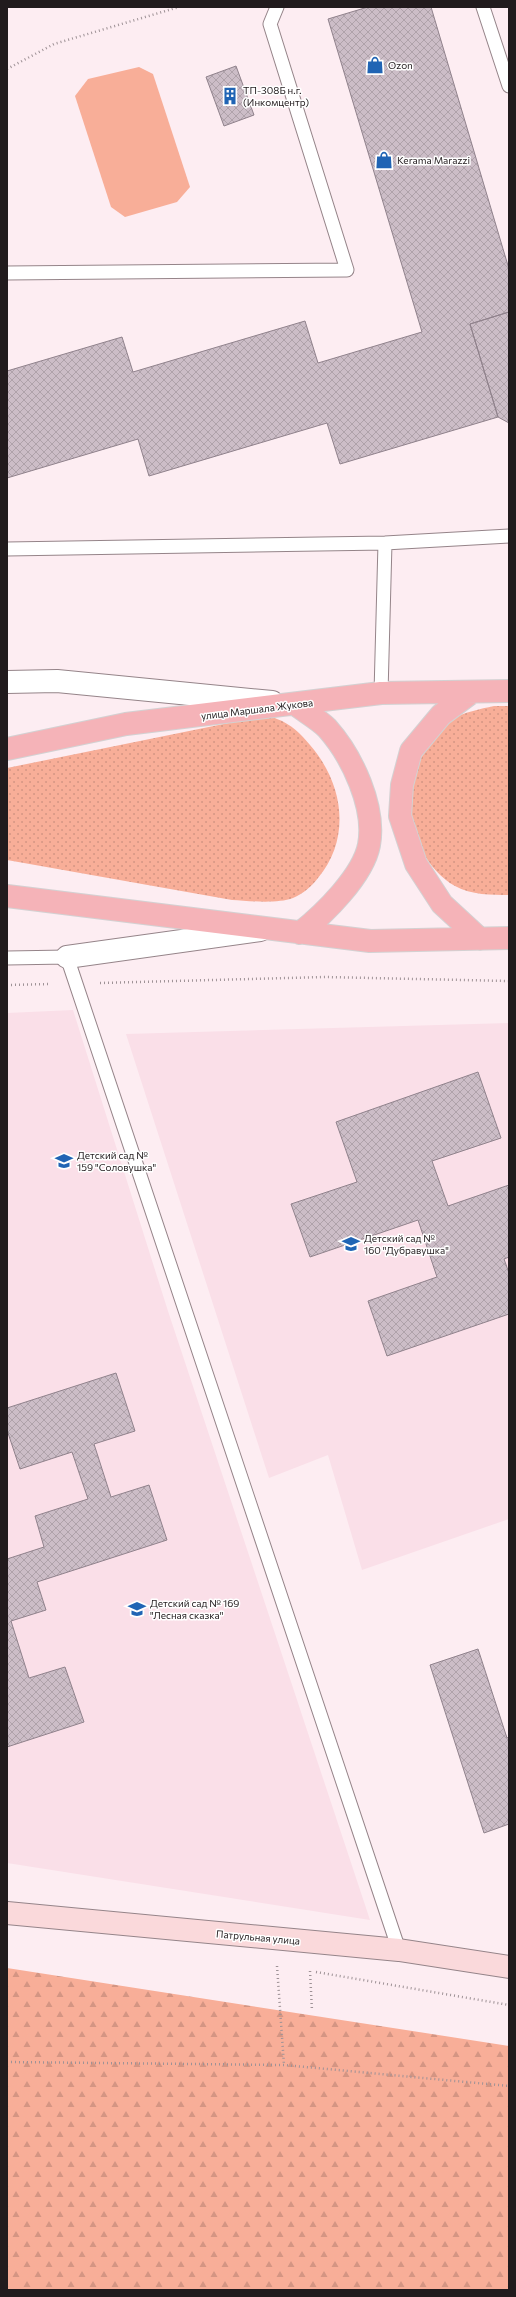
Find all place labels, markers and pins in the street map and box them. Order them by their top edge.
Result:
shop icon: Ozon [365,55,385,75]
place label: Ozon [388,59,413,71]
place label: ТП-308Б н.г. (Инкомцентр) [243,84,309,108]
building icon: ТП-308Б н.г. (Инкомцентр) [220,86,240,106]
shop icon: Kerama Marazzi [374,150,394,170]
place label: Kerama Marazzi [397,154,470,166]
place label: Детский сад № 159 "Соловушка" [77,1149,157,1173]
school or university icon: Детский сад № 159 "Соловушка" [54,1151,74,1171]
place label: Детский сад № 160 "Дубравушка" [364,1232,449,1256]
school or university icon: Детский сад № 160 "Дубравушка" [341,1234,361,1254]
place label: Детский сад № 169 "Лесная сказка" [150,1597,239,1621]
school or university icon: Детский сад № 169 "Лесная сказка" [127,1599,147,1619]

